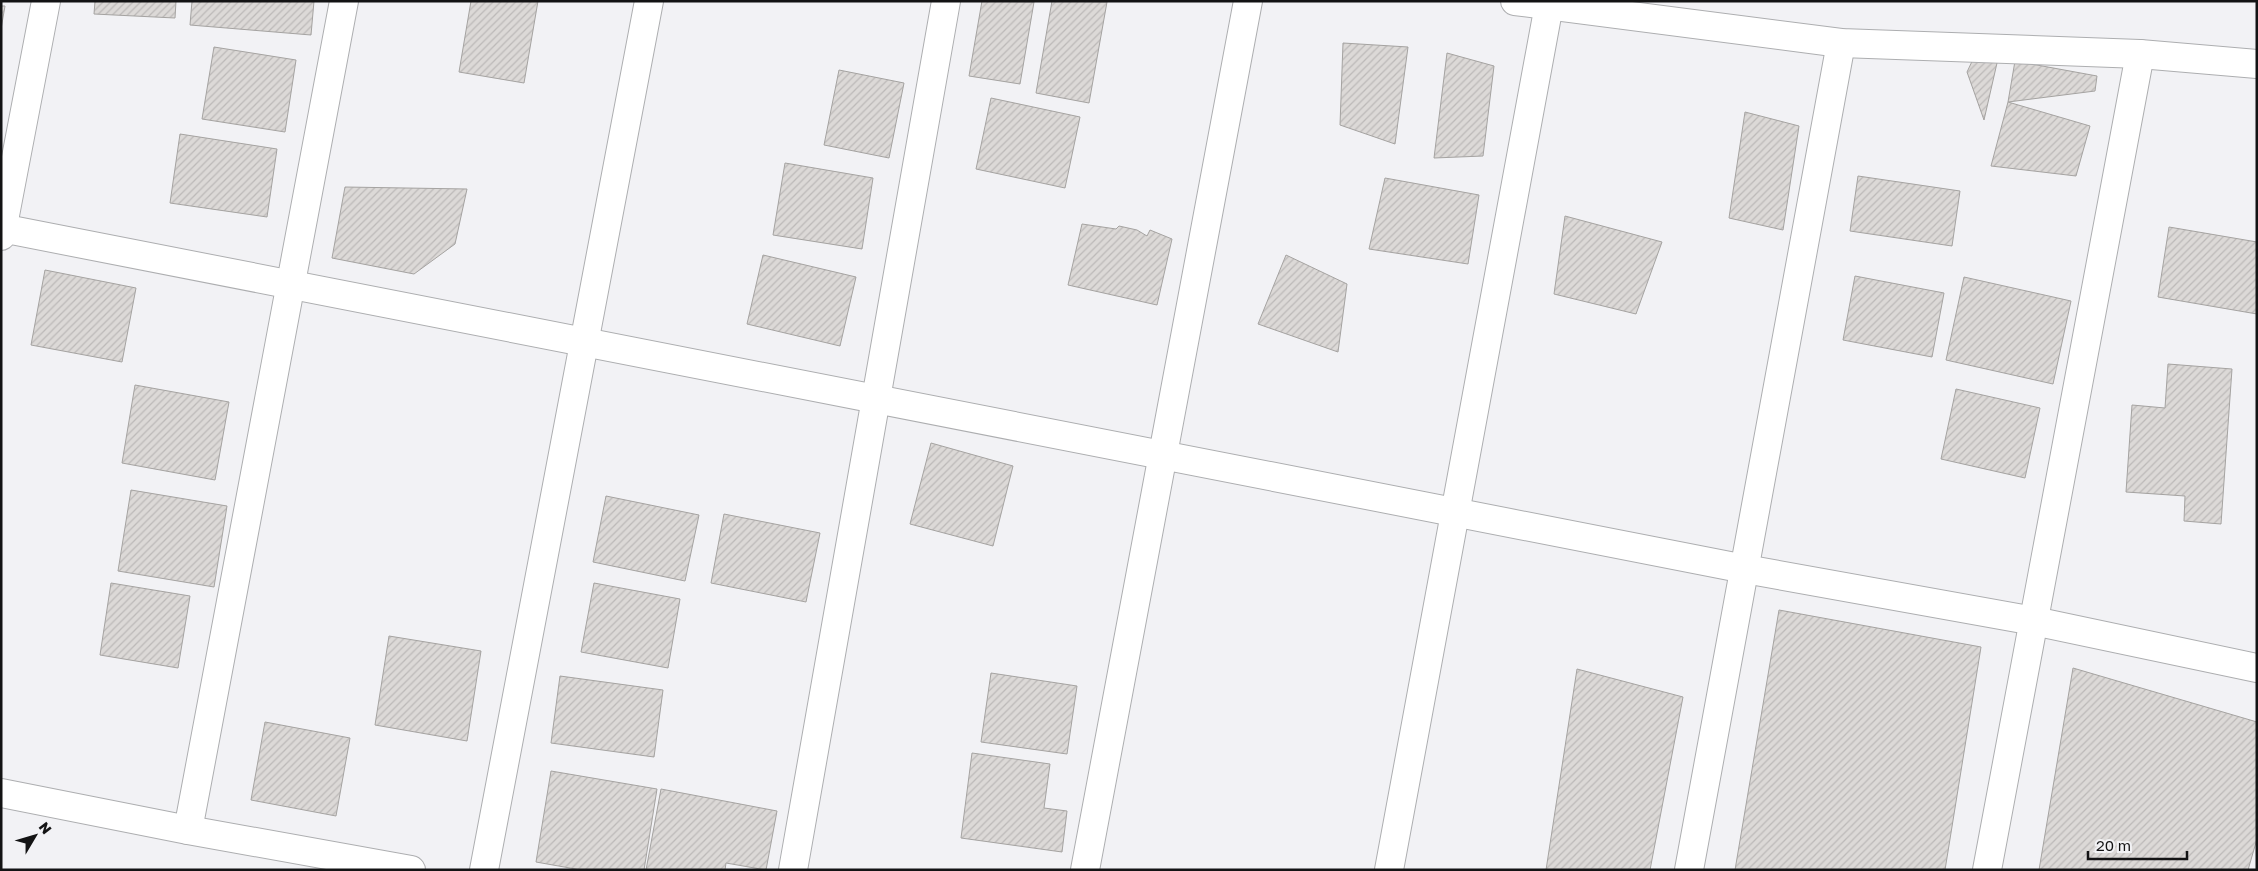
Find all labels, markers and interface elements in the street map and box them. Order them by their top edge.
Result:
north arrow [10,811,60,861]
text: N [36,818,56,837]
scale bar [2088,828,2187,860]
text: 20 m [2096,836,2131,854]

